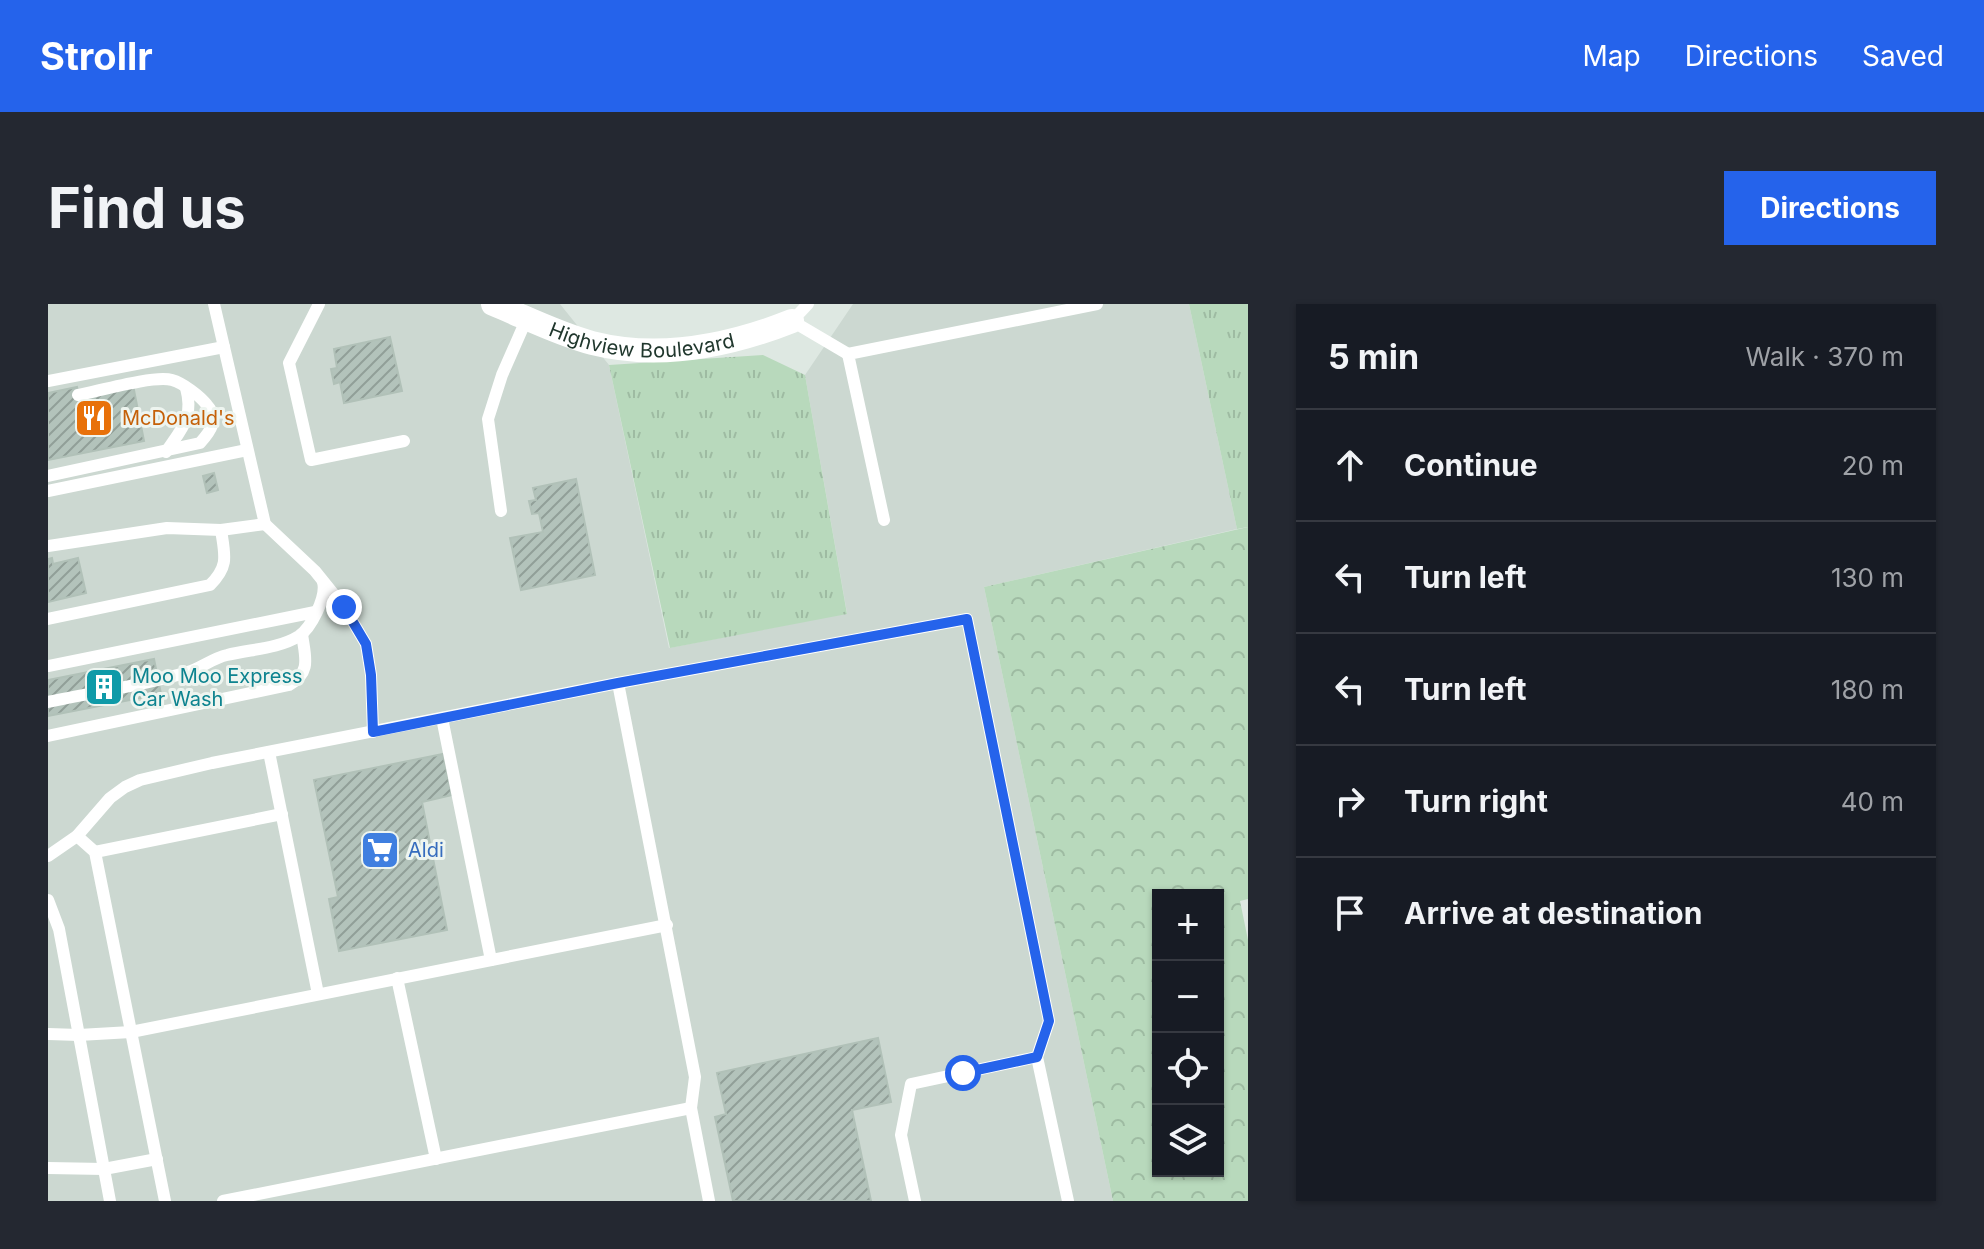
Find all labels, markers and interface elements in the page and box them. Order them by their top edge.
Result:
text: Strollr [40,33,153,79]
text: Map [1582,39,1641,73]
text: Directions [1685,39,1818,73]
text: Saved [1862,39,1944,73]
button: Directions [1724,171,1936,245]
text: Find us [48,174,246,242]
street label: Highview Boulevard [546,317,737,363]
text: 5 min [1328,336,1419,377]
text: Walk · 370 m [1746,341,1904,372]
restaurant icon: McDonald's [73,397,115,439]
place label: McDonald's [122,406,235,430]
icon: ahead [1328,443,1372,487]
text: Continue [1404,447,1538,483]
text: 20 m [1842,450,1904,481]
icon: left [1328,555,1372,599]
text: Turn left [1404,559,1526,595]
text: 130 m [1831,562,1904,593]
route end [326,589,362,625]
place label: Moo Moo Express Car Wash [132,664,303,711]
building icon: Moo Moo Express Car Wash [83,666,125,708]
icon: left [1328,667,1372,711]
text: Turn left [1404,671,1526,707]
text: 180 m [1831,674,1904,705]
icon: right [1328,779,1372,823]
text: Turn right [1404,783,1548,819]
text: 40 m [1841,786,1904,817]
supermarket icon: Aldi [359,829,401,871]
place label: Aldi [408,838,444,862]
map controls [1152,889,1224,1177]
button: + [1152,889,1224,961]
icon: arrive [1328,891,1372,935]
text: Arrive at destination [1404,895,1702,931]
button: − [1152,961,1224,1033]
button: locate [1152,1033,1224,1105]
route start [945,1055,981,1091]
button: layers [1152,1105,1224,1177]

